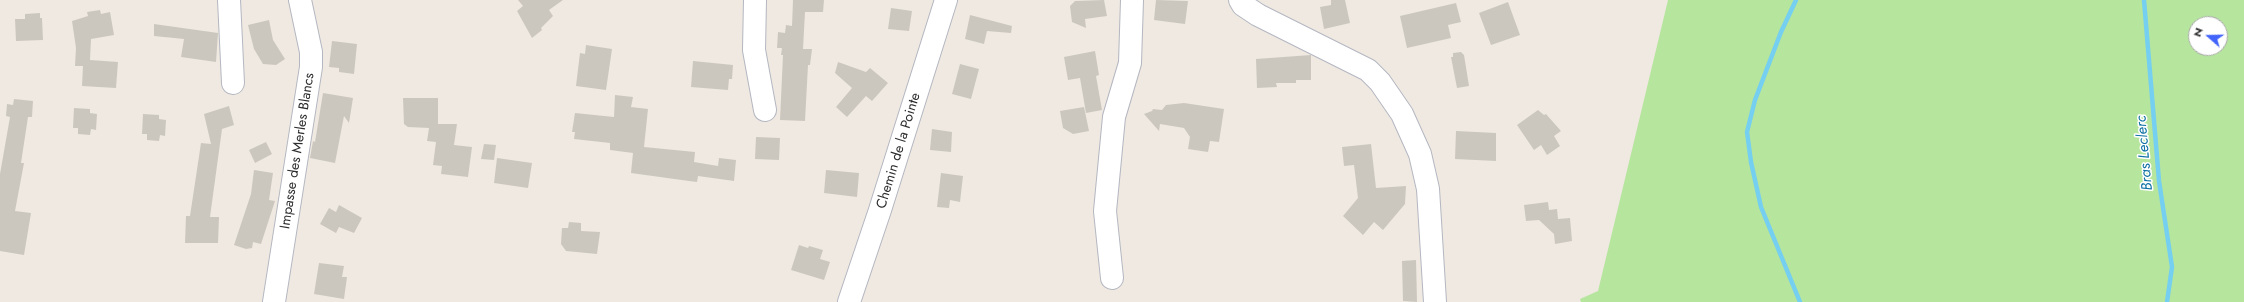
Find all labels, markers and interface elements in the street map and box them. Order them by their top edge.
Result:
north arrow [2188,16,2228,56]
text: N [2189,25,2207,39]
street label: Impasse des Merles Blancs [277,72,319,230]
street label: Chemin de la Pointe [873,91,925,211]
water label: Bras Leclerc [2133,115,2157,191]

